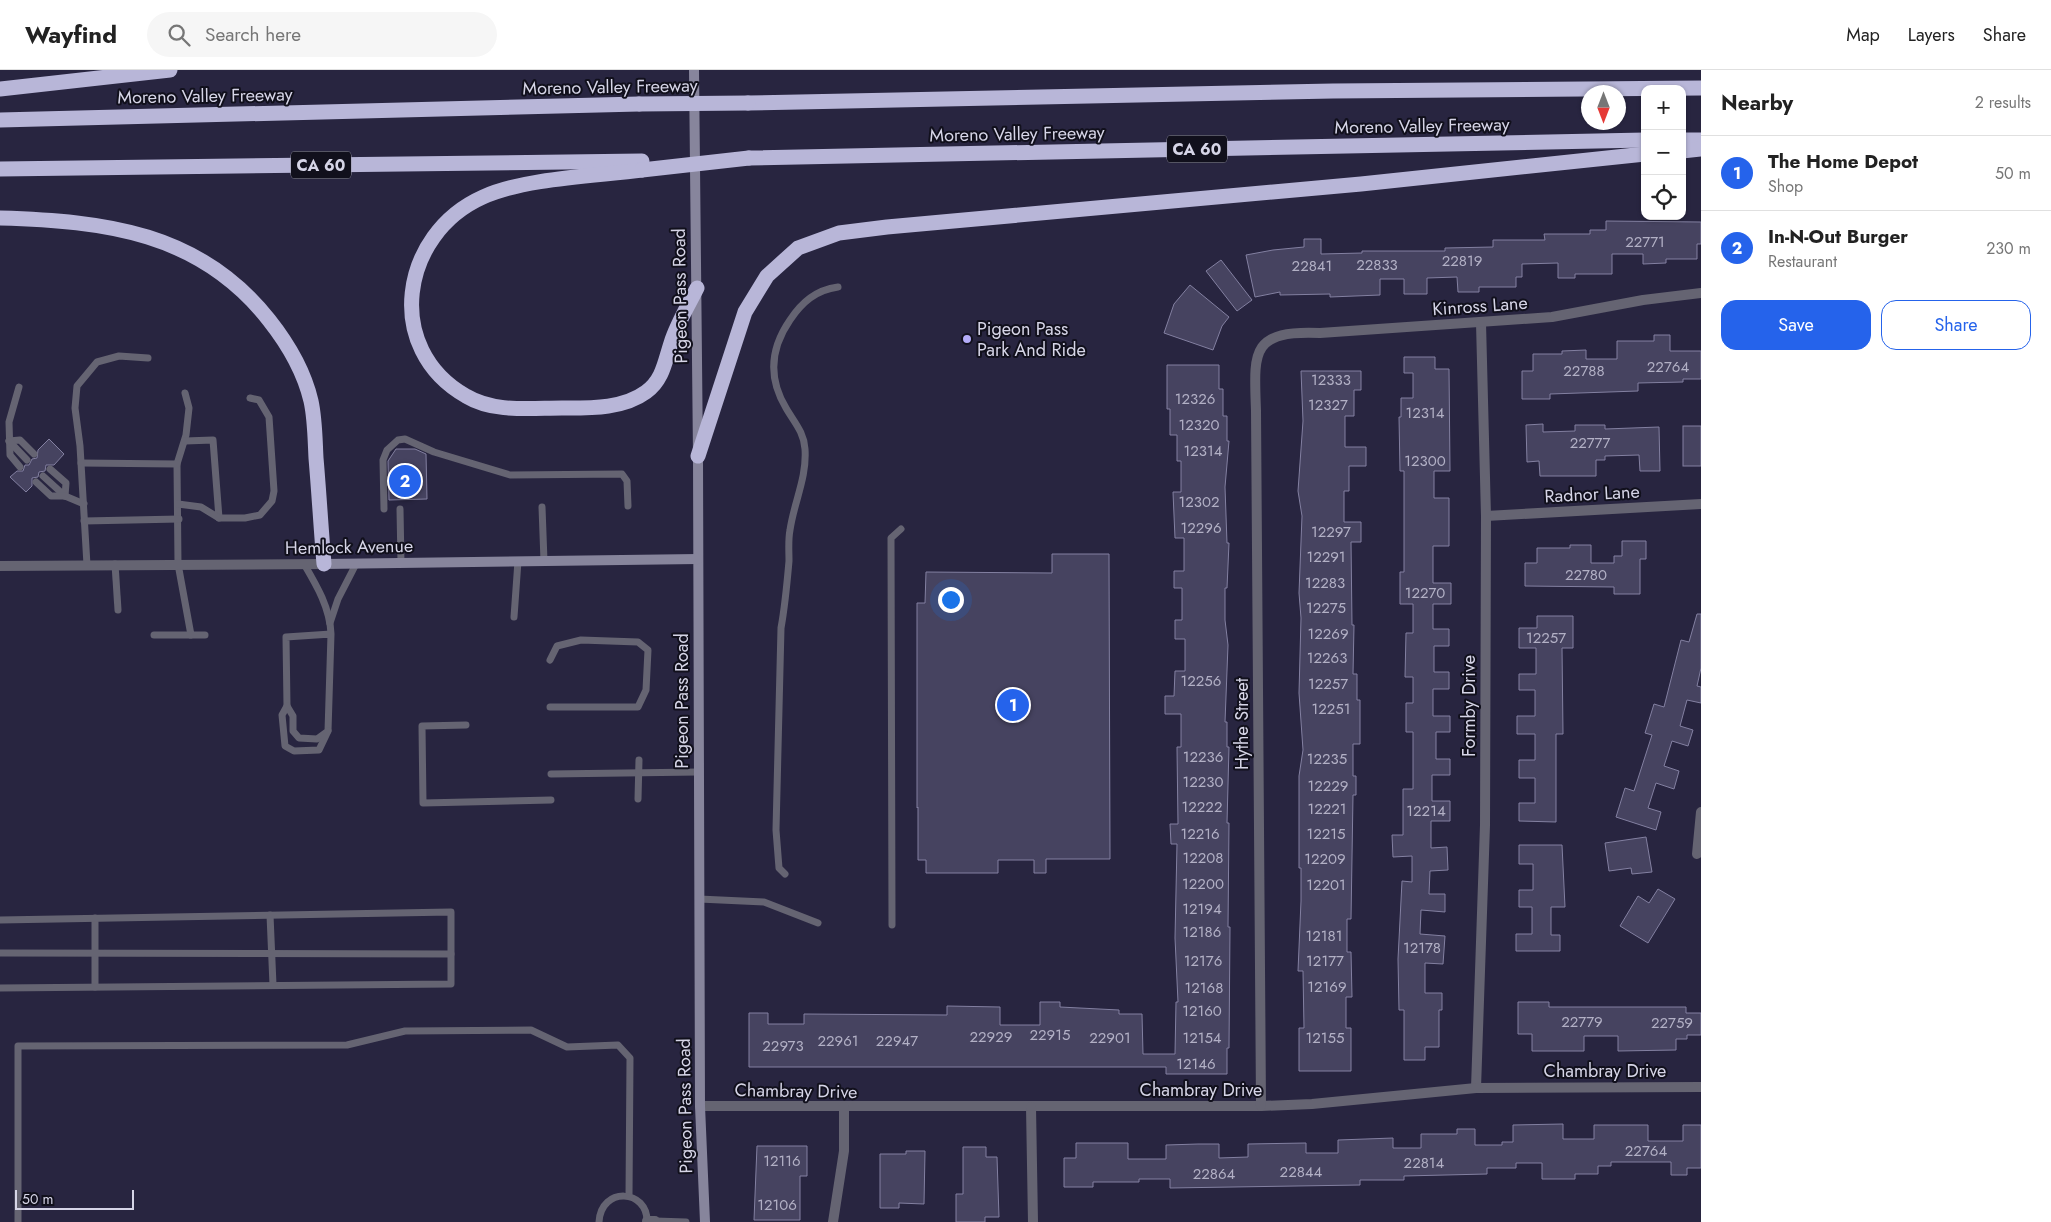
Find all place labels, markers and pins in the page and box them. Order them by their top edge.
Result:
place label: Pigeon Pass Park And Ride [977,316,1086,363]
marker: Pigeon Pass Park And Ride [961,333,973,345]
pin: 2 [389,462,421,500]
pin: 1 [997,686,1029,724]

